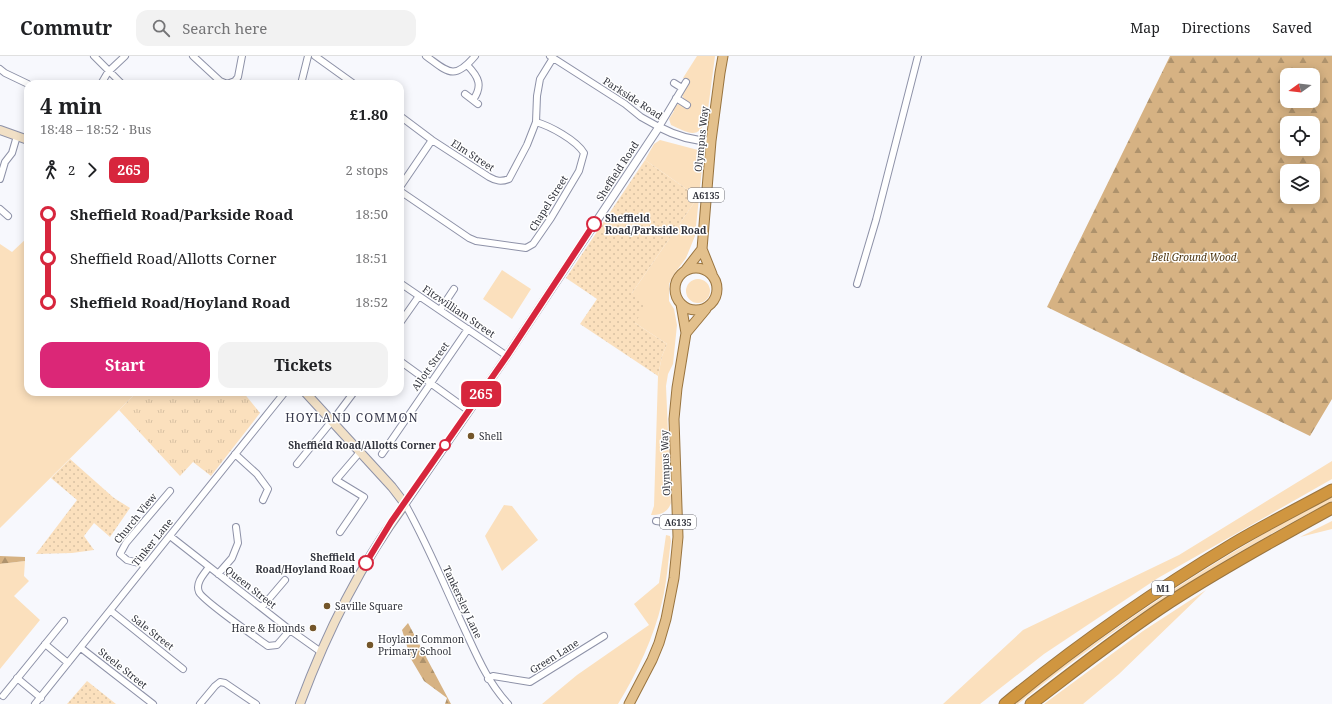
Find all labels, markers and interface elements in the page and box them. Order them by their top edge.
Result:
search box [136,10,416,46]
text: Commutr [20,15,112,41]
icon: search [150,17,172,39]
text: Search here [182,18,267,38]
text: Map [1130,18,1160,37]
text: Directions [1182,18,1250,37]
text: Saved [1272,18,1312,37]
north arrow [1280,68,1320,108]
map controls [1280,68,1320,204]
street label: Parkside Road [601,74,665,122]
text: 4 min [40,90,102,120]
text: £1.80 [350,104,388,124]
street label: Olympus Way [691,105,711,173]
button: locate [1280,116,1320,156]
text: 18:48 – 18:52 · Bus [40,120,151,138]
street label: Elm Street [449,136,498,175]
street label: Sheffield Road [592,138,642,204]
icon: walk [40,159,62,181]
icon: forward [81,159,103,181]
text: 265 [117,160,141,179]
text: 2 [68,161,75,179]
text: 2 stops [346,161,388,179]
button: layers [1280,164,1320,204]
street label: Chapel Street [525,172,571,234]
road number: A6135 [688,188,724,202]
text: Sheffield Road/Parkside Road [70,204,293,224]
text: 18:50 [355,205,388,223]
place label: Sheffield Road/Parkside Road [605,211,707,237]
marker: Sheffield Road/Parkside Road [586,216,602,232]
text: Sheffield Road/Allotts Corner [70,248,276,268]
text: 18:51 [355,249,388,267]
park label: Bell Ground Wood [1151,250,1237,264]
street label: Fitzwilliam Street [420,282,498,341]
text: Sheffield Road/Hoyland Road [70,292,290,312]
text: 18:52 [355,293,388,311]
street label: Allott Street [408,338,452,393]
button: Start [40,342,210,388]
button: Tickets [218,342,388,388]
line badge: 265 [458,381,504,407]
text: 265 [469,384,493,403]
district label: HOYLAND COMMON [285,409,419,426]
place label: Shell [479,429,502,443]
street label: Olympus Way [657,429,673,496]
marker: Shell [466,431,476,441]
place label: Sheffield Road/Allotts Corner [288,438,437,452]
marker: Sheffield Road/Allotts Corner [439,439,451,451]
street label: Church View [110,489,160,546]
street label: Tinker Lane [128,515,176,569]
road number: A6135 [660,515,696,529]
place label: Sheffield Road/Hoyland Road [255,550,356,576]
marker: Sheffield Road/Hoyland Road [358,555,374,571]
street label: Queen Street [222,563,280,612]
street label: Tankersley Lane [440,563,486,641]
road number: M1 [1152,581,1174,595]
place label: Saville Square [335,599,403,613]
marker: Saville Square [322,601,332,611]
street label: Sale Street [129,611,177,653]
place label: Hare & Hounds [232,621,305,635]
marker: Hare & Hounds [308,623,318,633]
place label: Hoyland Common Primary School [378,632,465,658]
street label: Green Lane [527,635,581,677]
marker: Hoyland Common Primary School [365,640,375,650]
street label: Steele Street [96,644,151,692]

